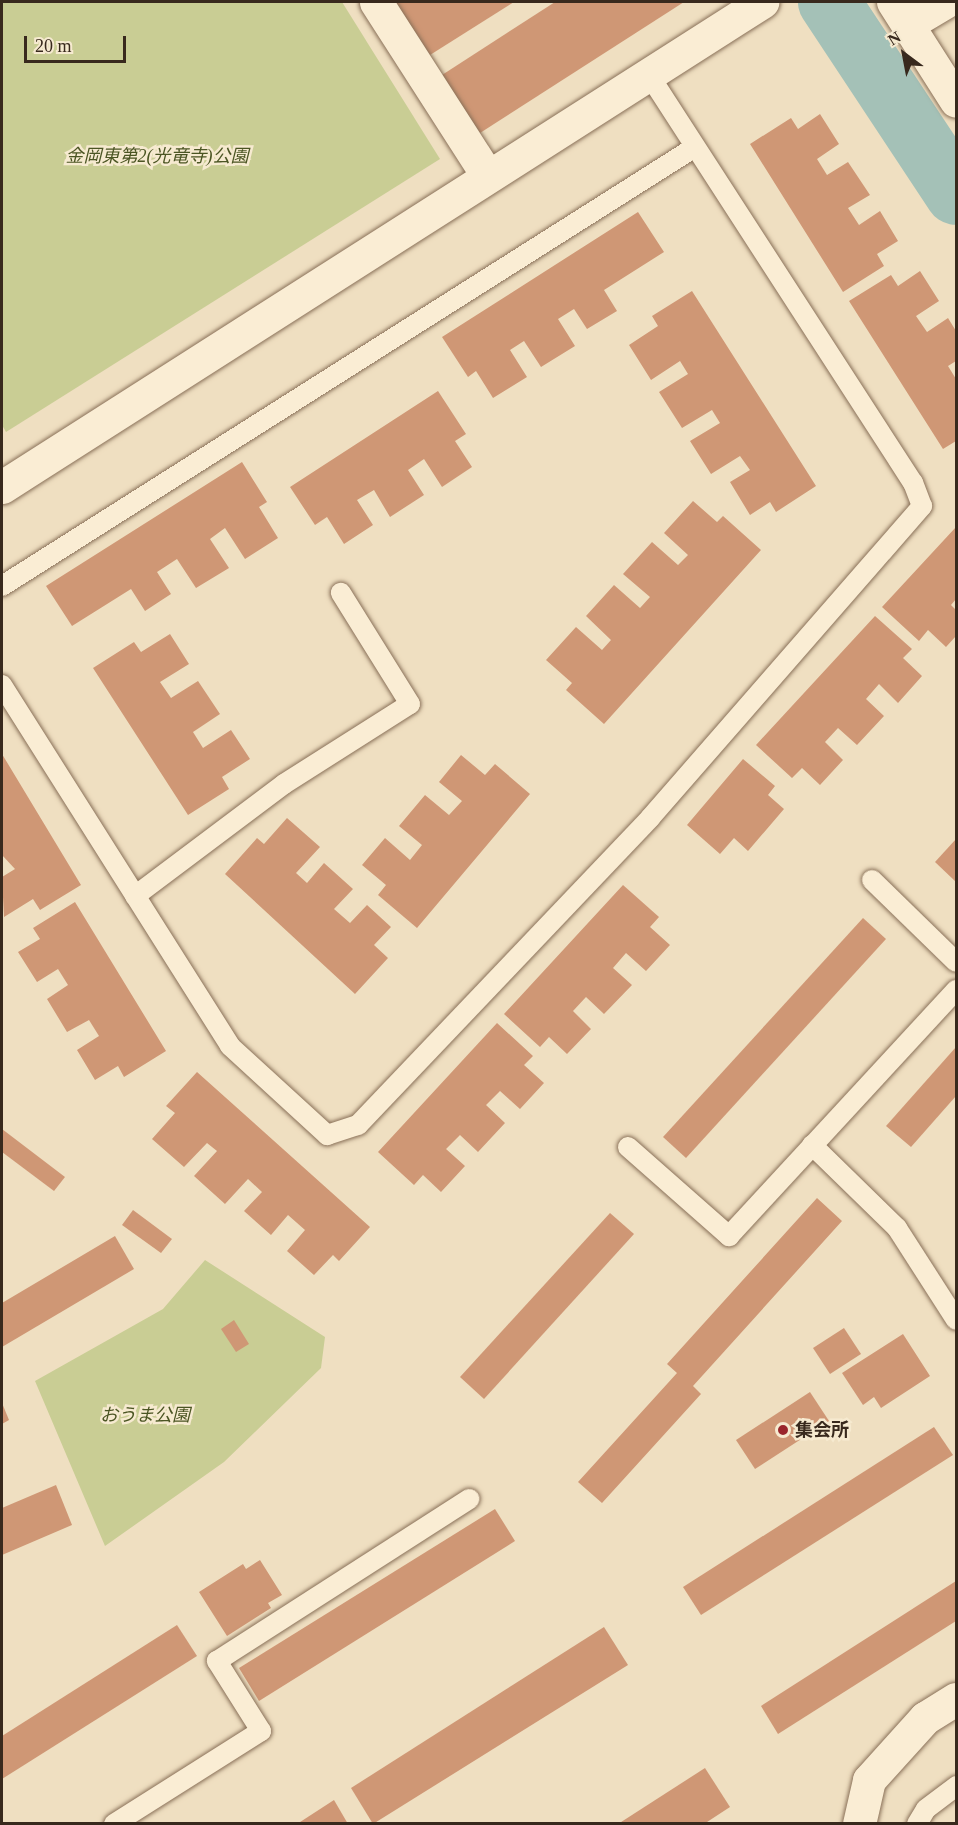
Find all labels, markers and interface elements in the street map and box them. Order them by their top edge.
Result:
scale bar [27,24,129,62]
north arrow [874,24,934,84]
text: N [885,28,904,49]
text: 20 m [35,36,72,56]
park label: 金岡東第2(光竜寺)公園 [66,145,248,167]
park label: おうま公園 [100,1404,190,1426]
place label: 集会所 [795,1419,849,1441]
marker: 集会所 [776,1423,790,1437]

